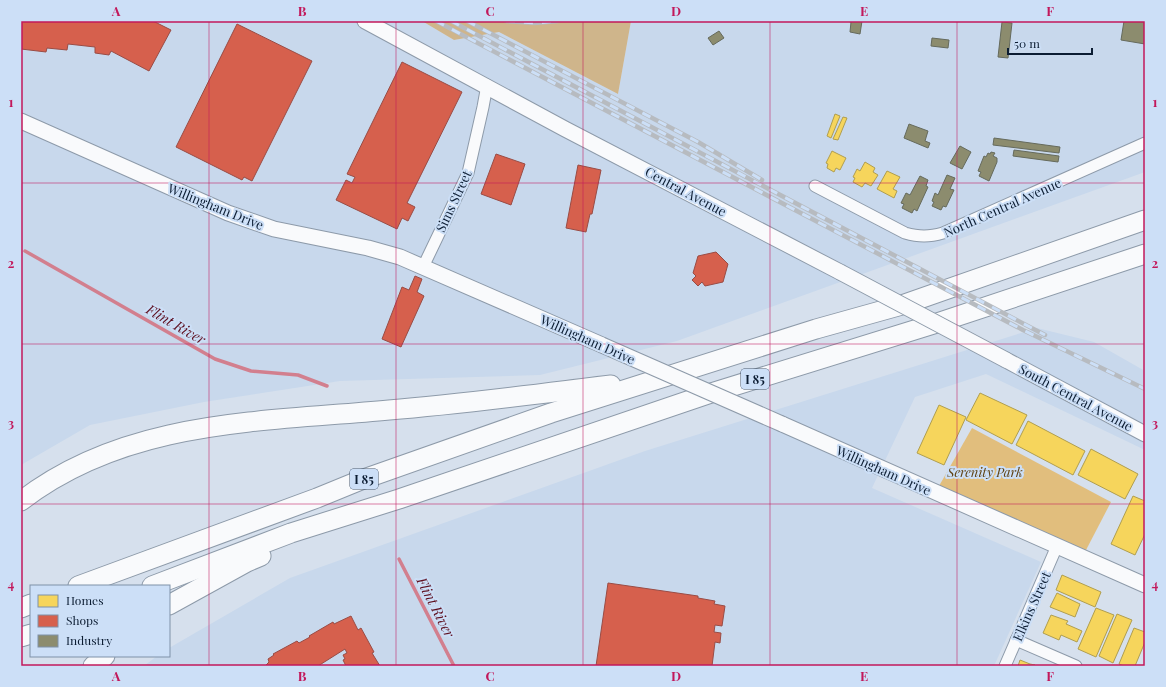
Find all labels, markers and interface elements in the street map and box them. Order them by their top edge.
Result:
text: A [111,2,121,19]
text: B [298,2,307,19]
text: C [485,2,495,19]
text: D [671,2,681,19]
text: E [860,2,868,19]
text: F [1046,2,1054,19]
scale bar [1008,30,1092,56]
text: 50 m [1014,35,1040,51]
text: 1 [9,93,14,110]
text: 1 [1153,93,1158,110]
street label: Central Avenue [642,162,730,220]
street label: Sims Street [431,167,475,235]
street label: North Central Avenue [941,173,1064,241]
street label: Willingham Drive [165,179,267,233]
text: 2 [8,254,15,271]
text: 2 [1152,254,1159,271]
water label: Flint River [142,299,210,349]
street label: Willingham Drive [537,310,638,368]
street label: South Central Avenue [1016,360,1136,434]
road number: I 85 [741,369,769,389]
text: 3 [8,414,14,431]
text: 3 [1152,414,1158,431]
street label: Willingham Drive [833,441,934,499]
park label: Serenity Park [946,463,1023,480]
road number: I 85 [350,469,378,489]
street label: Elkins Street [1008,568,1054,643]
water label: Flint River [412,573,460,641]
text: 4 [8,575,15,592]
text: 4 [1152,575,1159,592]
legend [30,585,170,657]
text: Homes [66,592,104,608]
text: Shops [66,612,98,628]
text: Industry [66,632,112,648]
text: A [111,667,121,684]
text: B [298,667,307,684]
text: C [485,667,495,684]
text: D [671,667,681,684]
text: E [860,667,868,684]
text: F [1046,667,1054,684]

